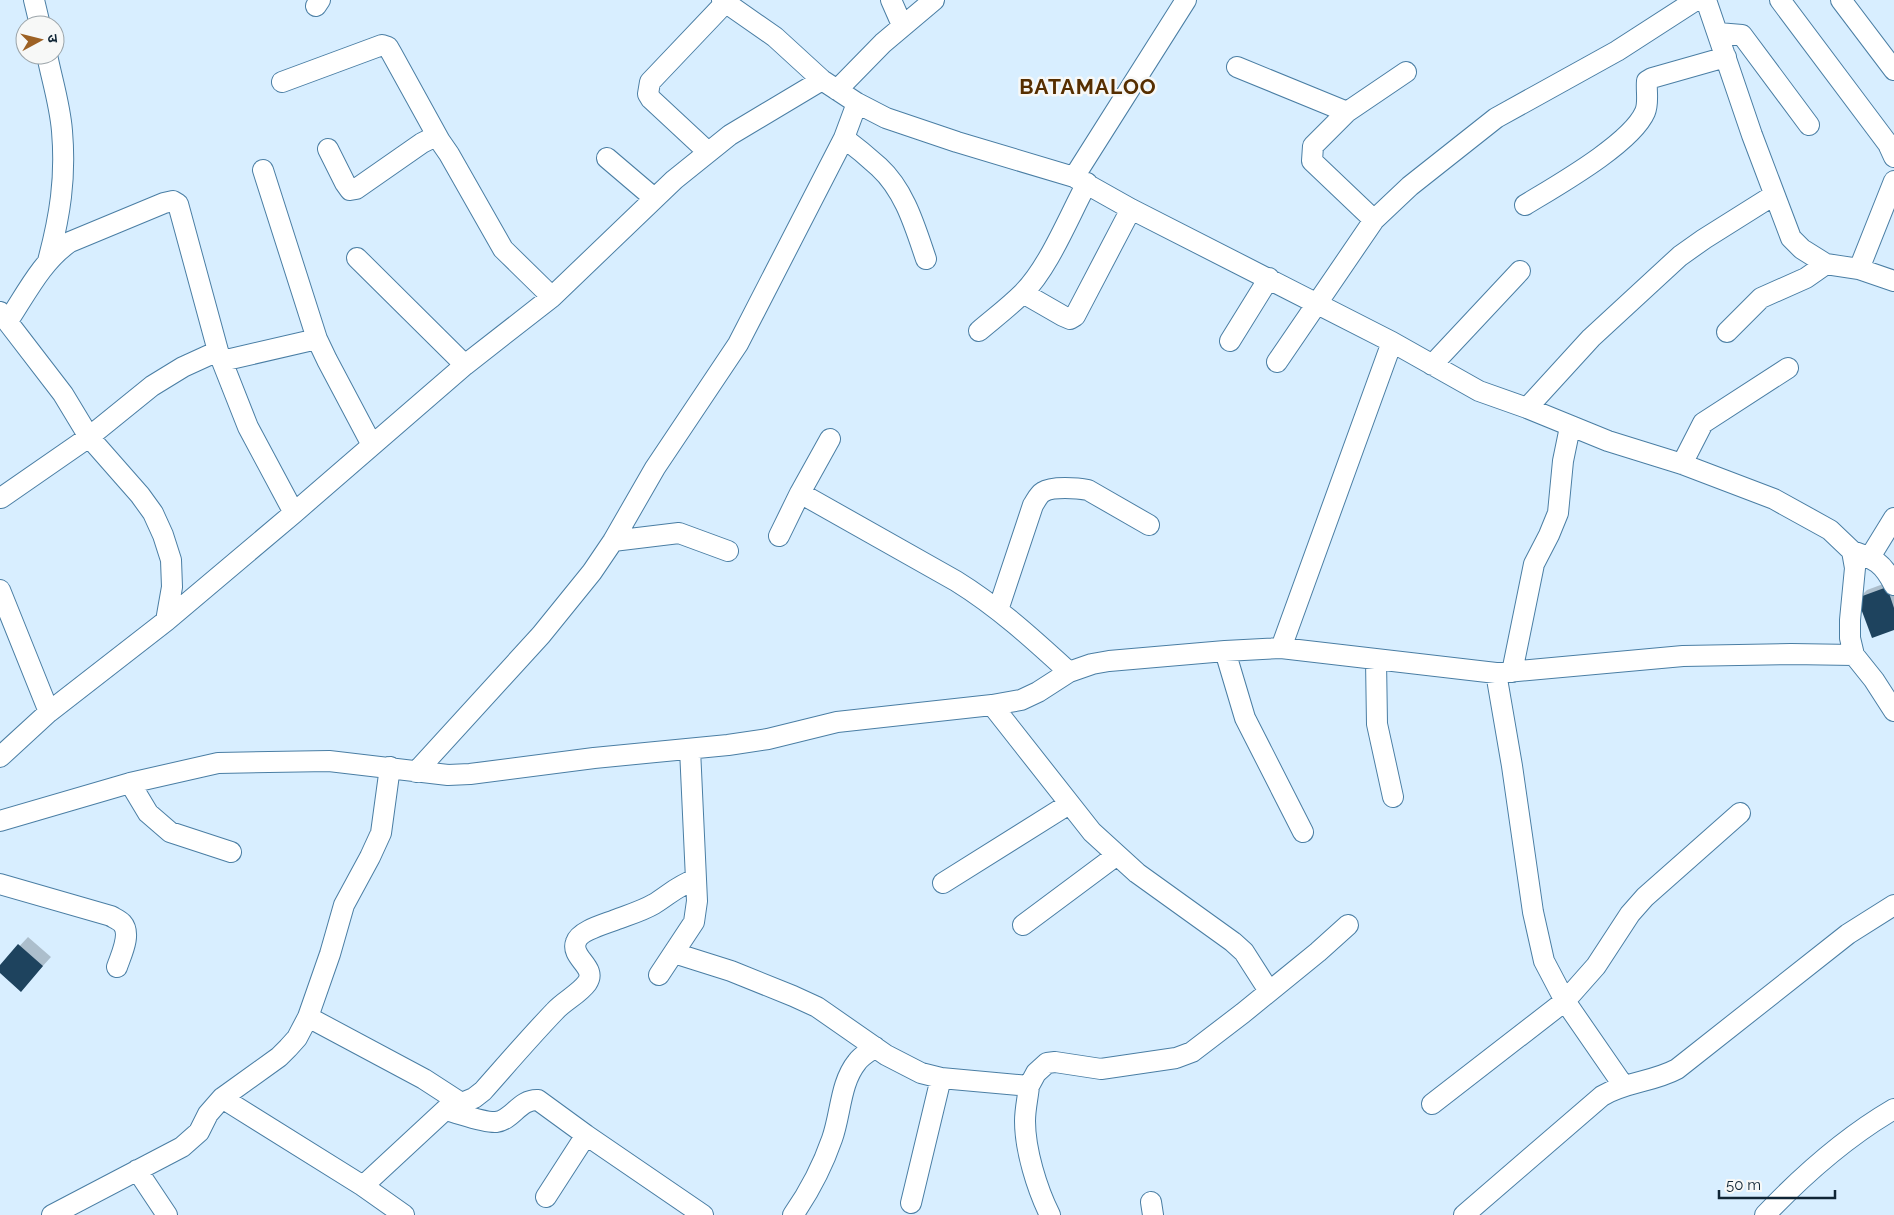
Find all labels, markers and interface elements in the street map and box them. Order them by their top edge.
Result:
north arrow [15,15,65,65]
text: उ [44,33,61,44]
district label: BATAMALOO [1019,74,1157,99]
scale bar [1719,1168,1835,1200]
text: 50 m [1726,1176,1761,1194]

